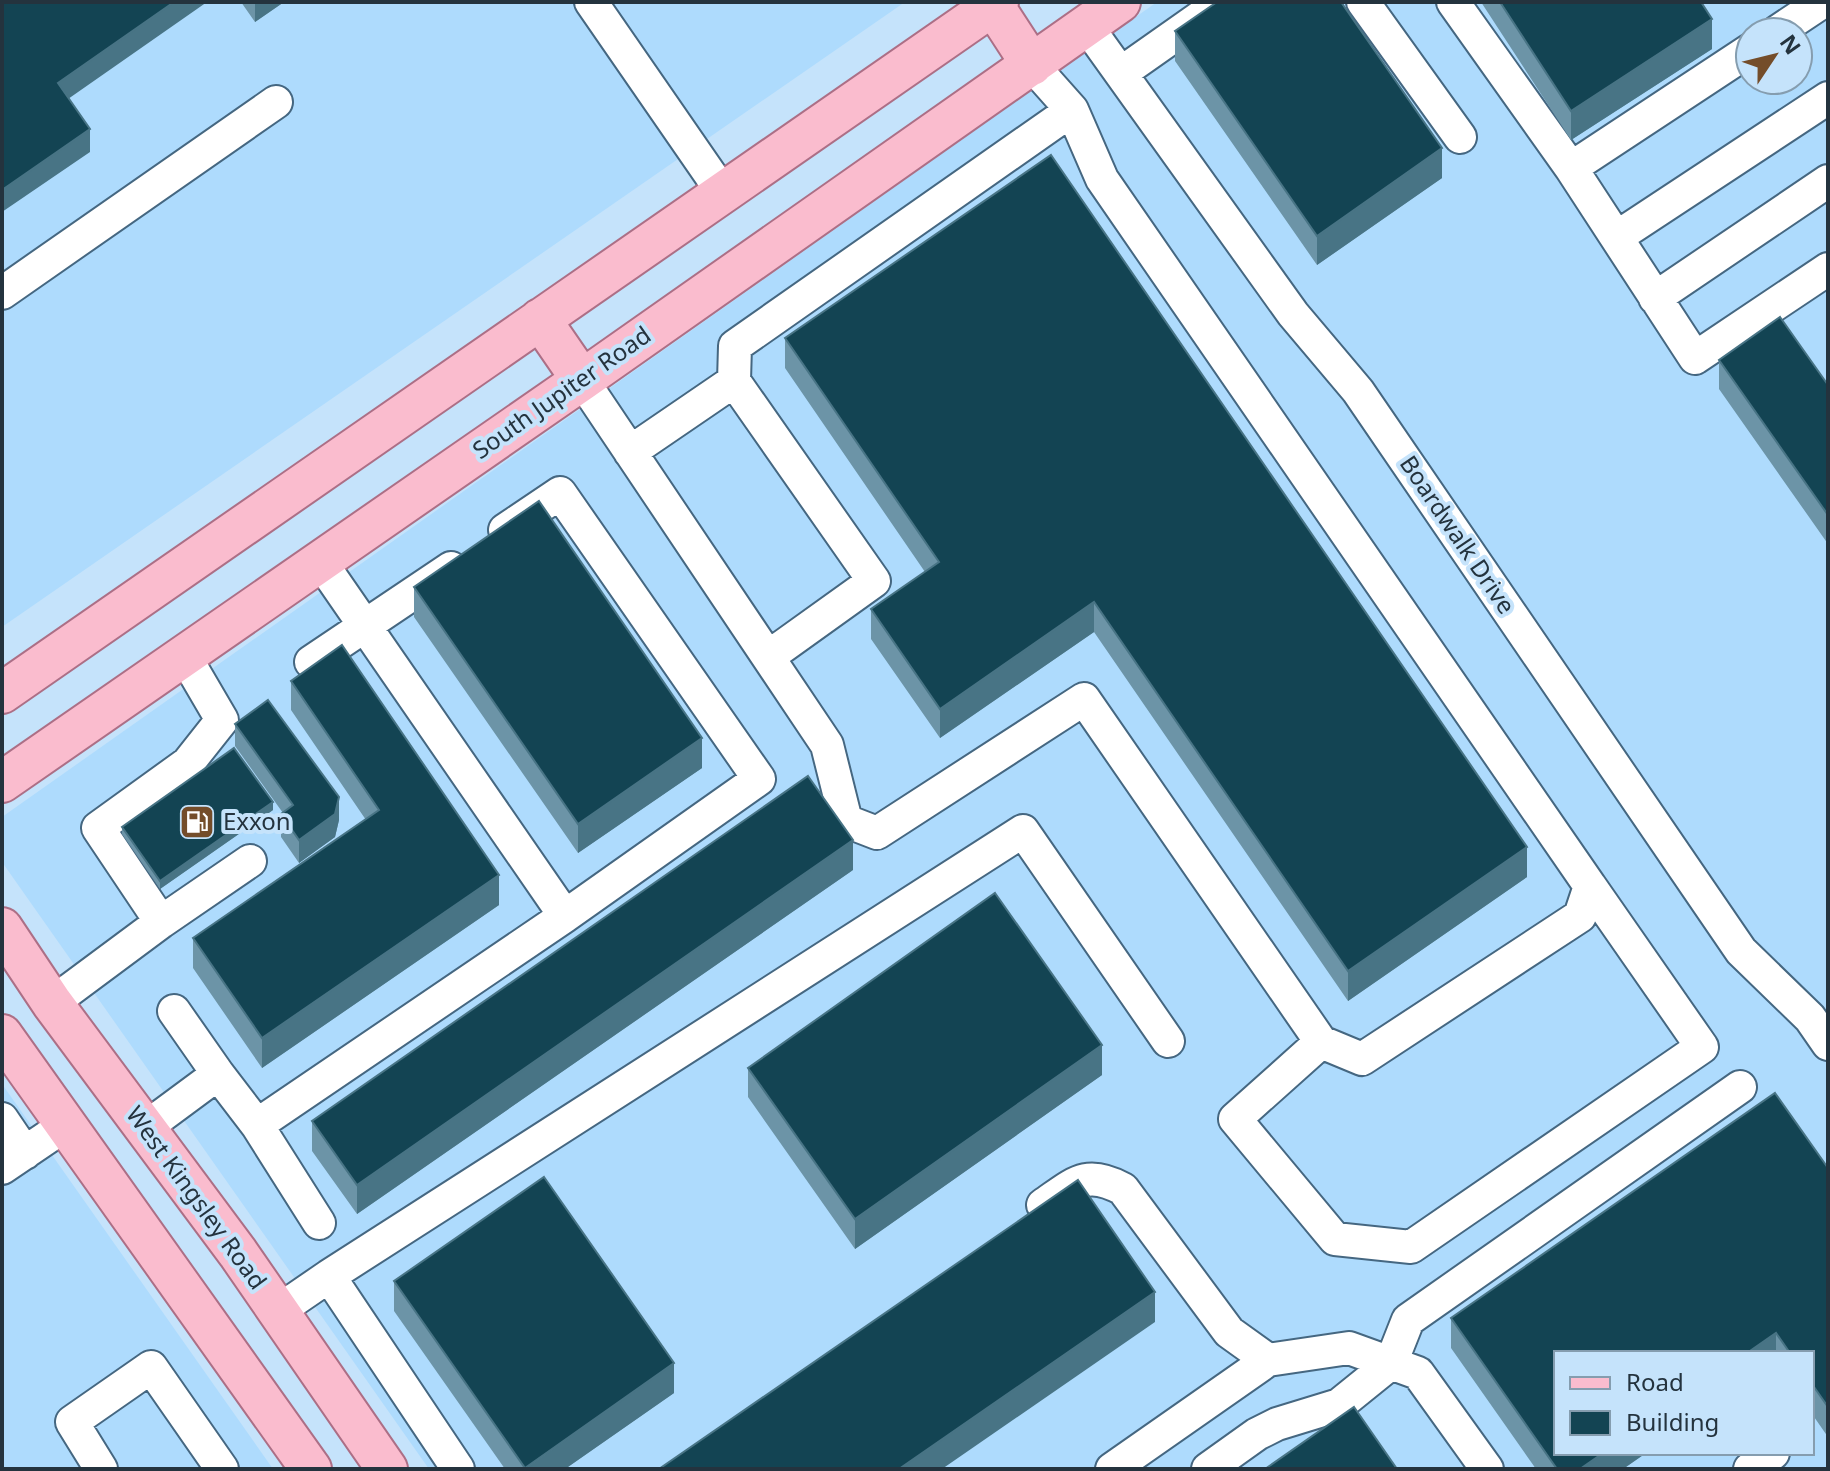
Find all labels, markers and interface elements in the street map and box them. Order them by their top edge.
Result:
north arrow [1734,16,1814,96]
text: N [1774,28,1809,60]
street label: South Jupiter Road [465,318,657,466]
street label: Boardwalk Drive [1393,448,1524,620]
fuel station icon: Exxon [178,803,216,841]
place label: Exxon [223,804,291,837]
street label: West Kingsley Road [119,1099,275,1296]
legend [1554,1351,1814,1455]
text: Road [1626,1365,1684,1398]
text: Building [1626,1405,1719,1438]

